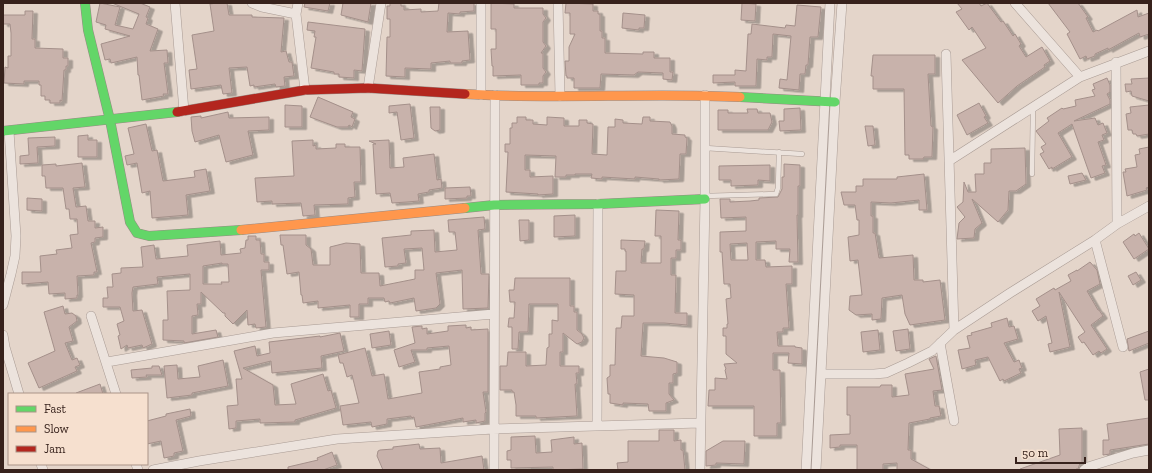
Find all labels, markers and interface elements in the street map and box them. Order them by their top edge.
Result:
legend [8,393,148,465]
text: Fast [44,402,67,416]
text: Slow [44,422,70,436]
scale bar [1016,439,1085,465]
text: Jam [44,442,66,456]
text: 50 m [1022,446,1049,460]

